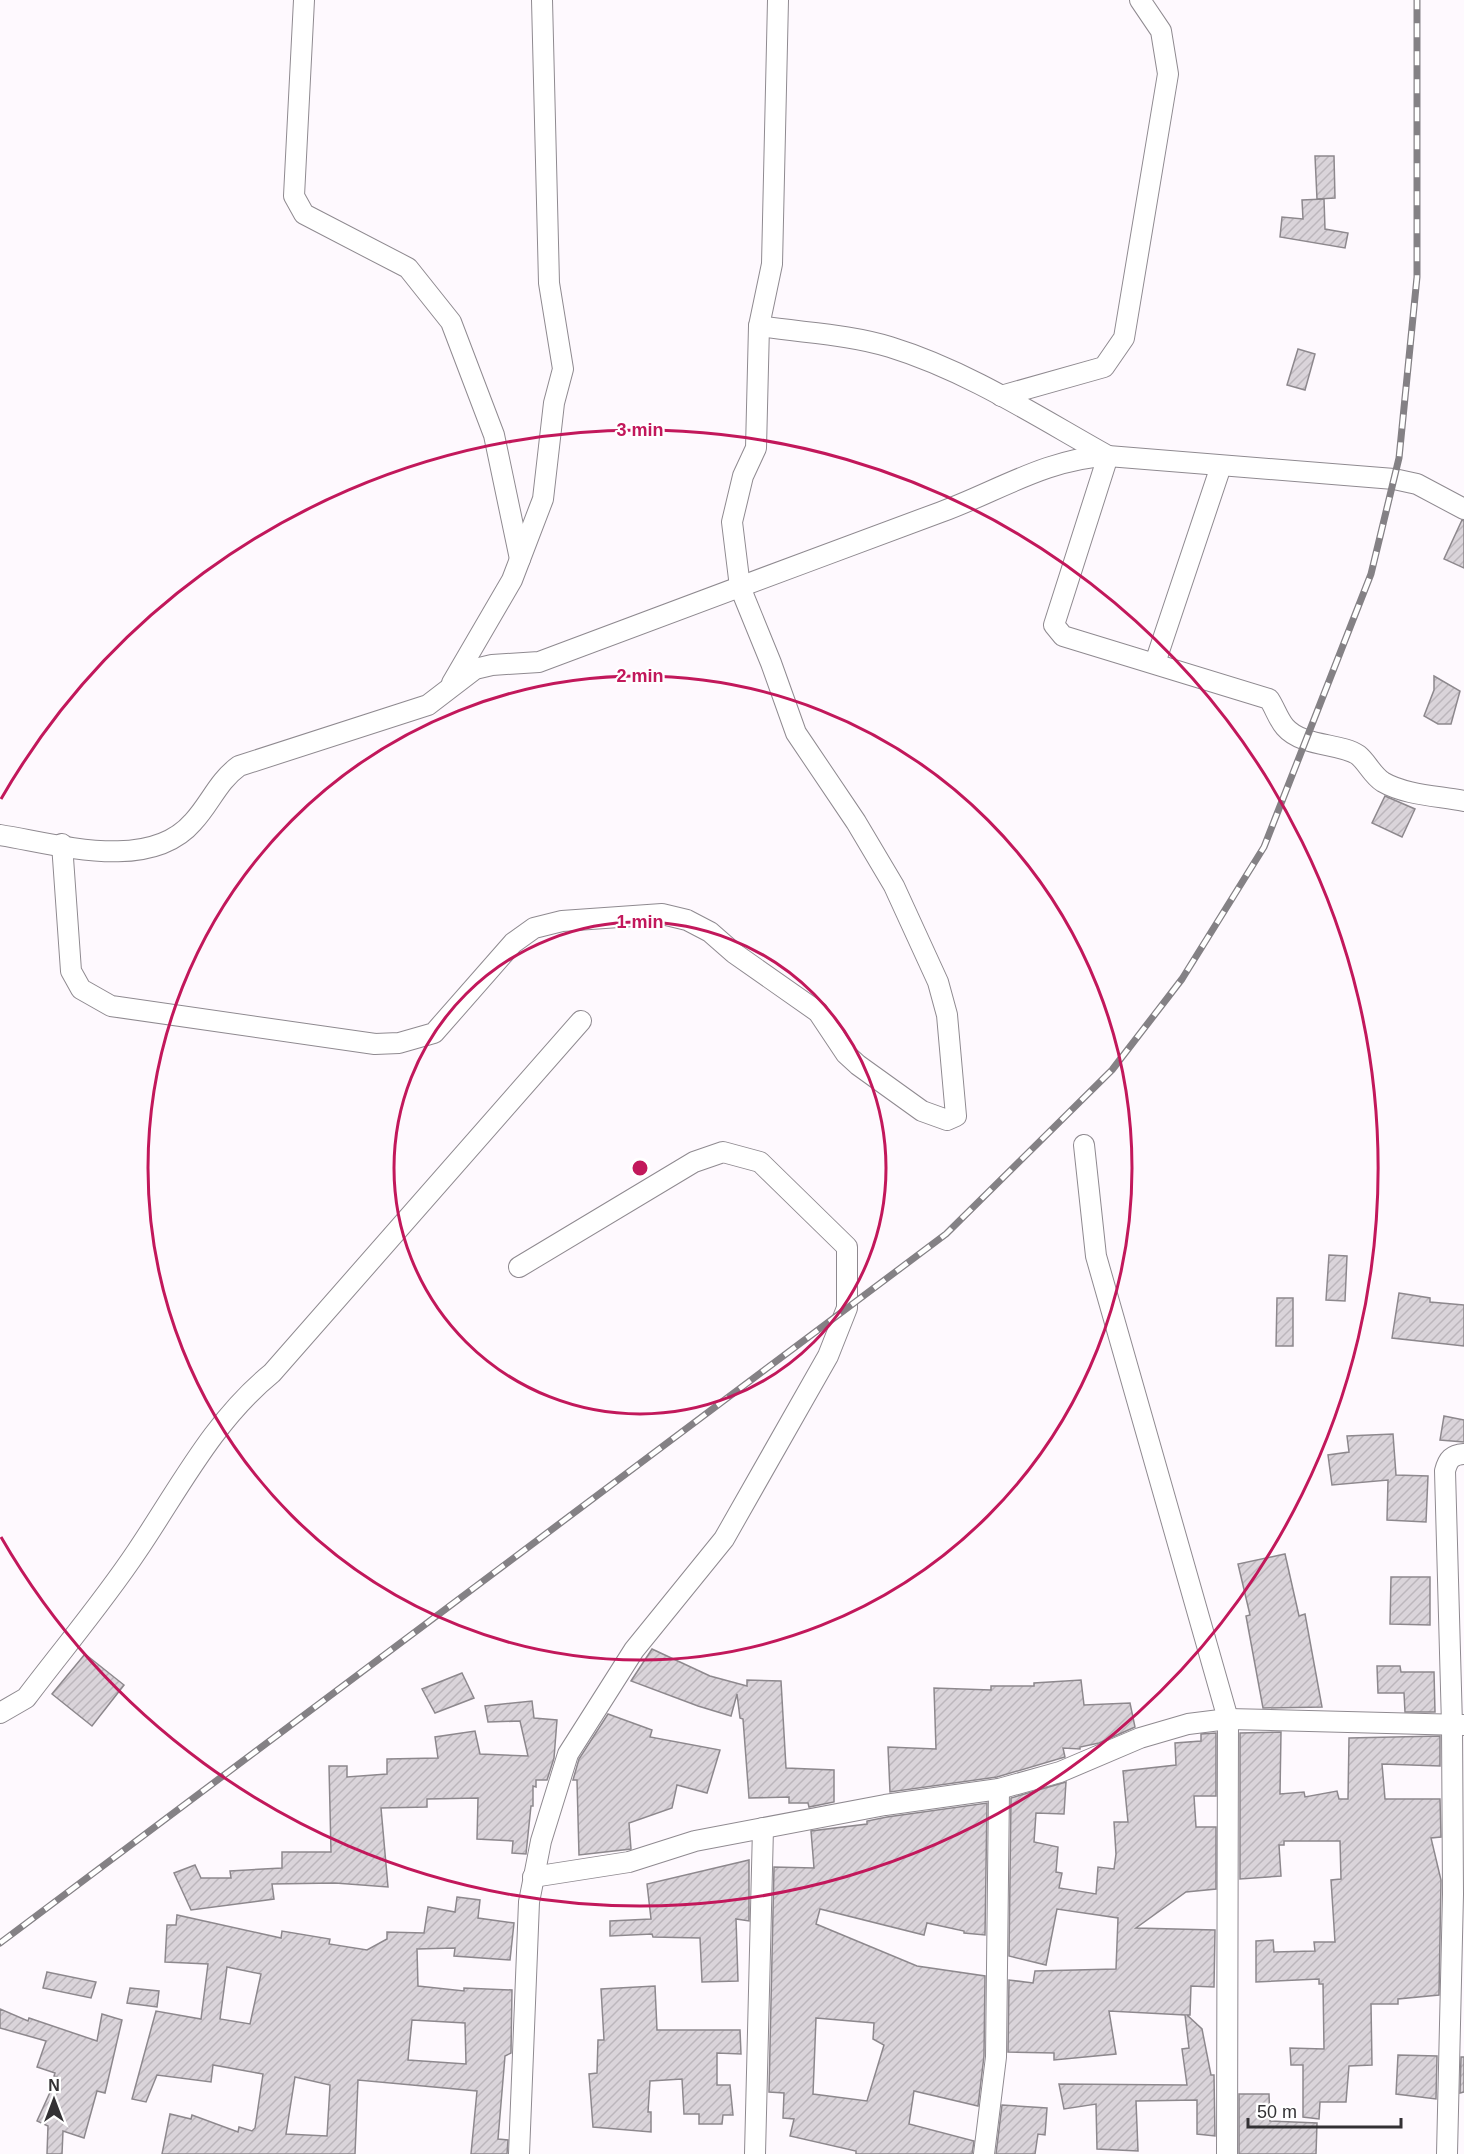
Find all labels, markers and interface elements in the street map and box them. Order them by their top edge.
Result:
text: 3 min [616,420,664,440]
text: 2 min [616,666,664,686]
text: 1 min [616,912,664,932]
centre of rings [630,1158,650,1178]
north arrow [24,2070,84,2130]
text: N [48,2077,60,2094]
scale bar [1248,2091,1401,2129]
text: 50 m [1257,2102,1297,2122]

